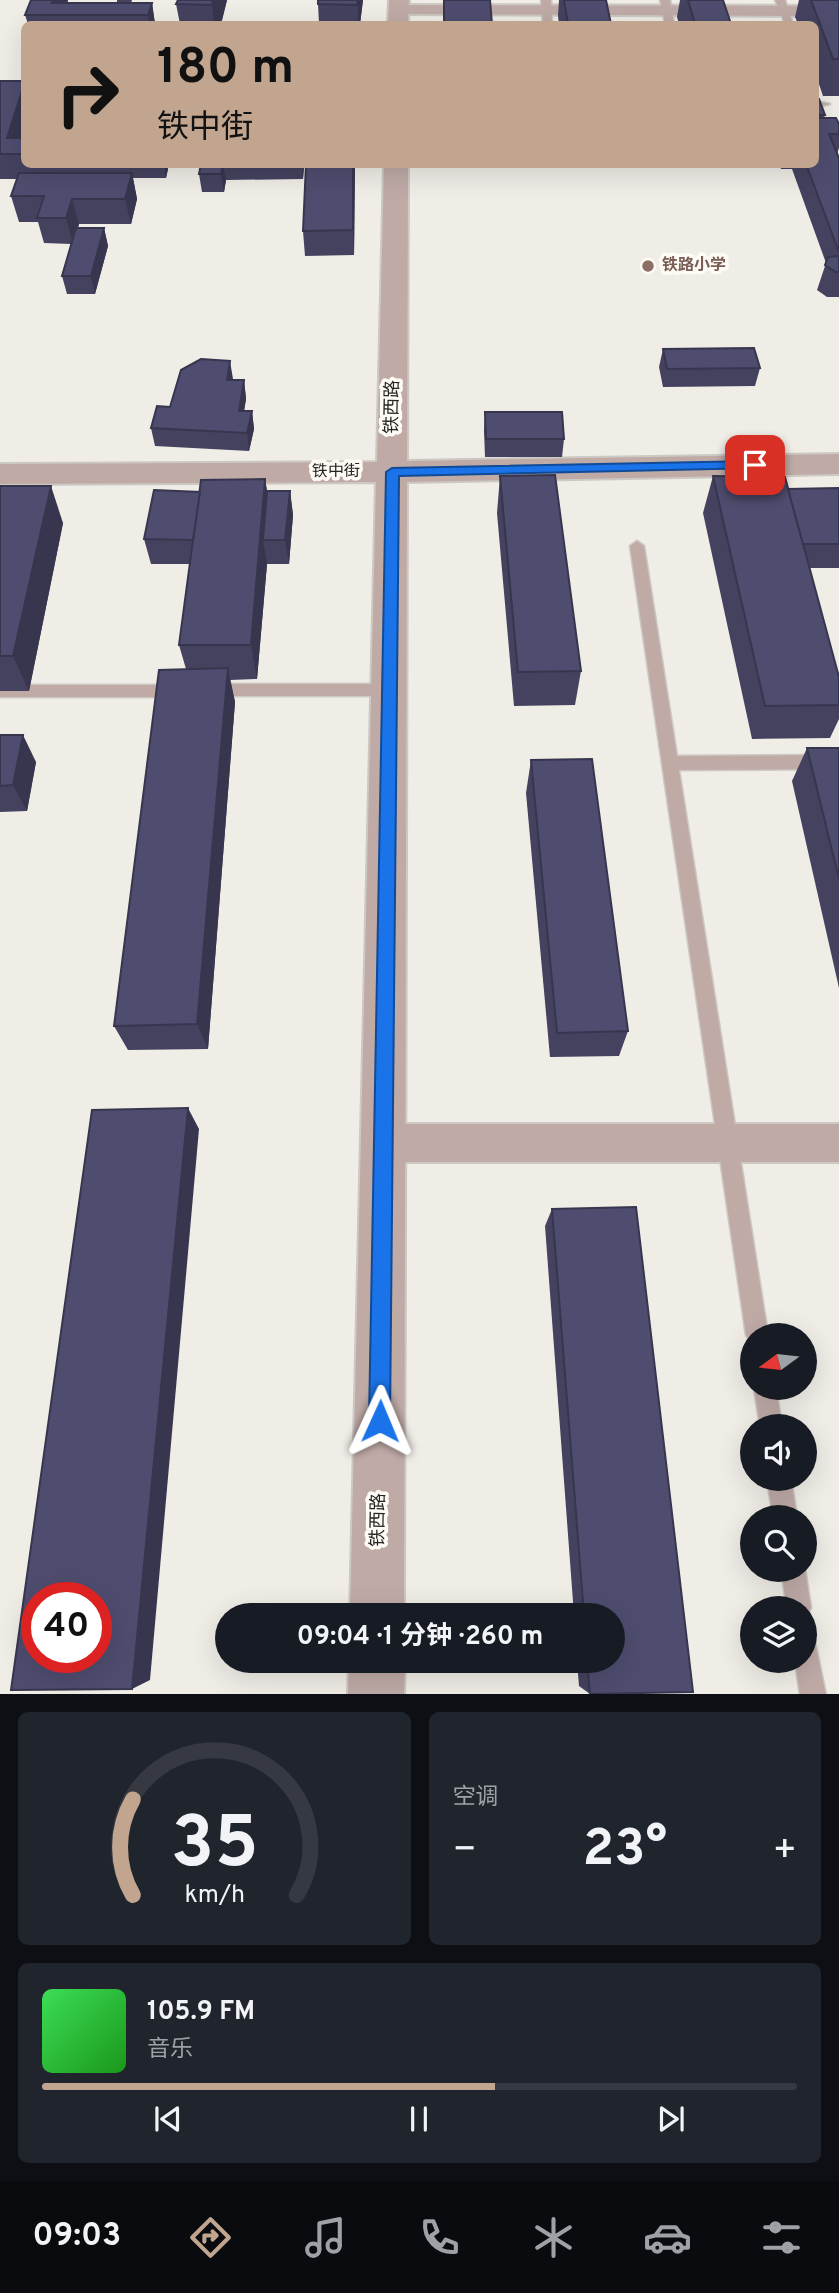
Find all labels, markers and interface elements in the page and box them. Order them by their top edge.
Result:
text: 180 m [157,39,294,101]
icon: right [42,49,133,140]
text: 铁中街 [157,109,253,149]
place label: 铁路小学 [662,256,726,276]
marker: 铁路小学 [640,258,656,274]
street label: 铁西路 [381,380,405,434]
pin [725,435,785,495]
icon: arrive [736,446,774,484]
street label: 铁中街 [312,462,360,482]
north arrow [740,1323,817,1400]
map controls [740,1323,817,1673]
position arrow [343,1384,417,1458]
button: sound [740,1414,817,1491]
street label: 铁西路 [367,1493,391,1547]
button: search [740,1505,817,1582]
speed limit sign: 40 [21,1582,112,1673]
button: layers [740,1596,817,1673]
text: 09:04 · 1 分钟 · 260 m [297,1621,543,1654]
text: 空调 [453,1784,499,1813]
text: 35 [170,1801,258,1893]
text: 23° [582,1818,667,1884]
text: − [453,1827,477,1876]
text: + [772,1827,797,1876]
text: km/h [184,1879,245,1911]
text: 105.9 FM [147,1996,255,2029]
text: 音乐 [147,2036,193,2065]
icon: previous [149,2100,187,2138]
icon: pause [400,2100,438,2138]
icon: next [652,2100,690,2138]
icon: directions [186,2213,235,2262]
icon: music [301,2213,350,2262]
icon: phone [415,2213,464,2262]
icon: climate [529,2213,578,2262]
icon: car [643,2213,692,2262]
icon: filters [757,2213,806,2262]
text: 09:03 [33,2217,121,2257]

